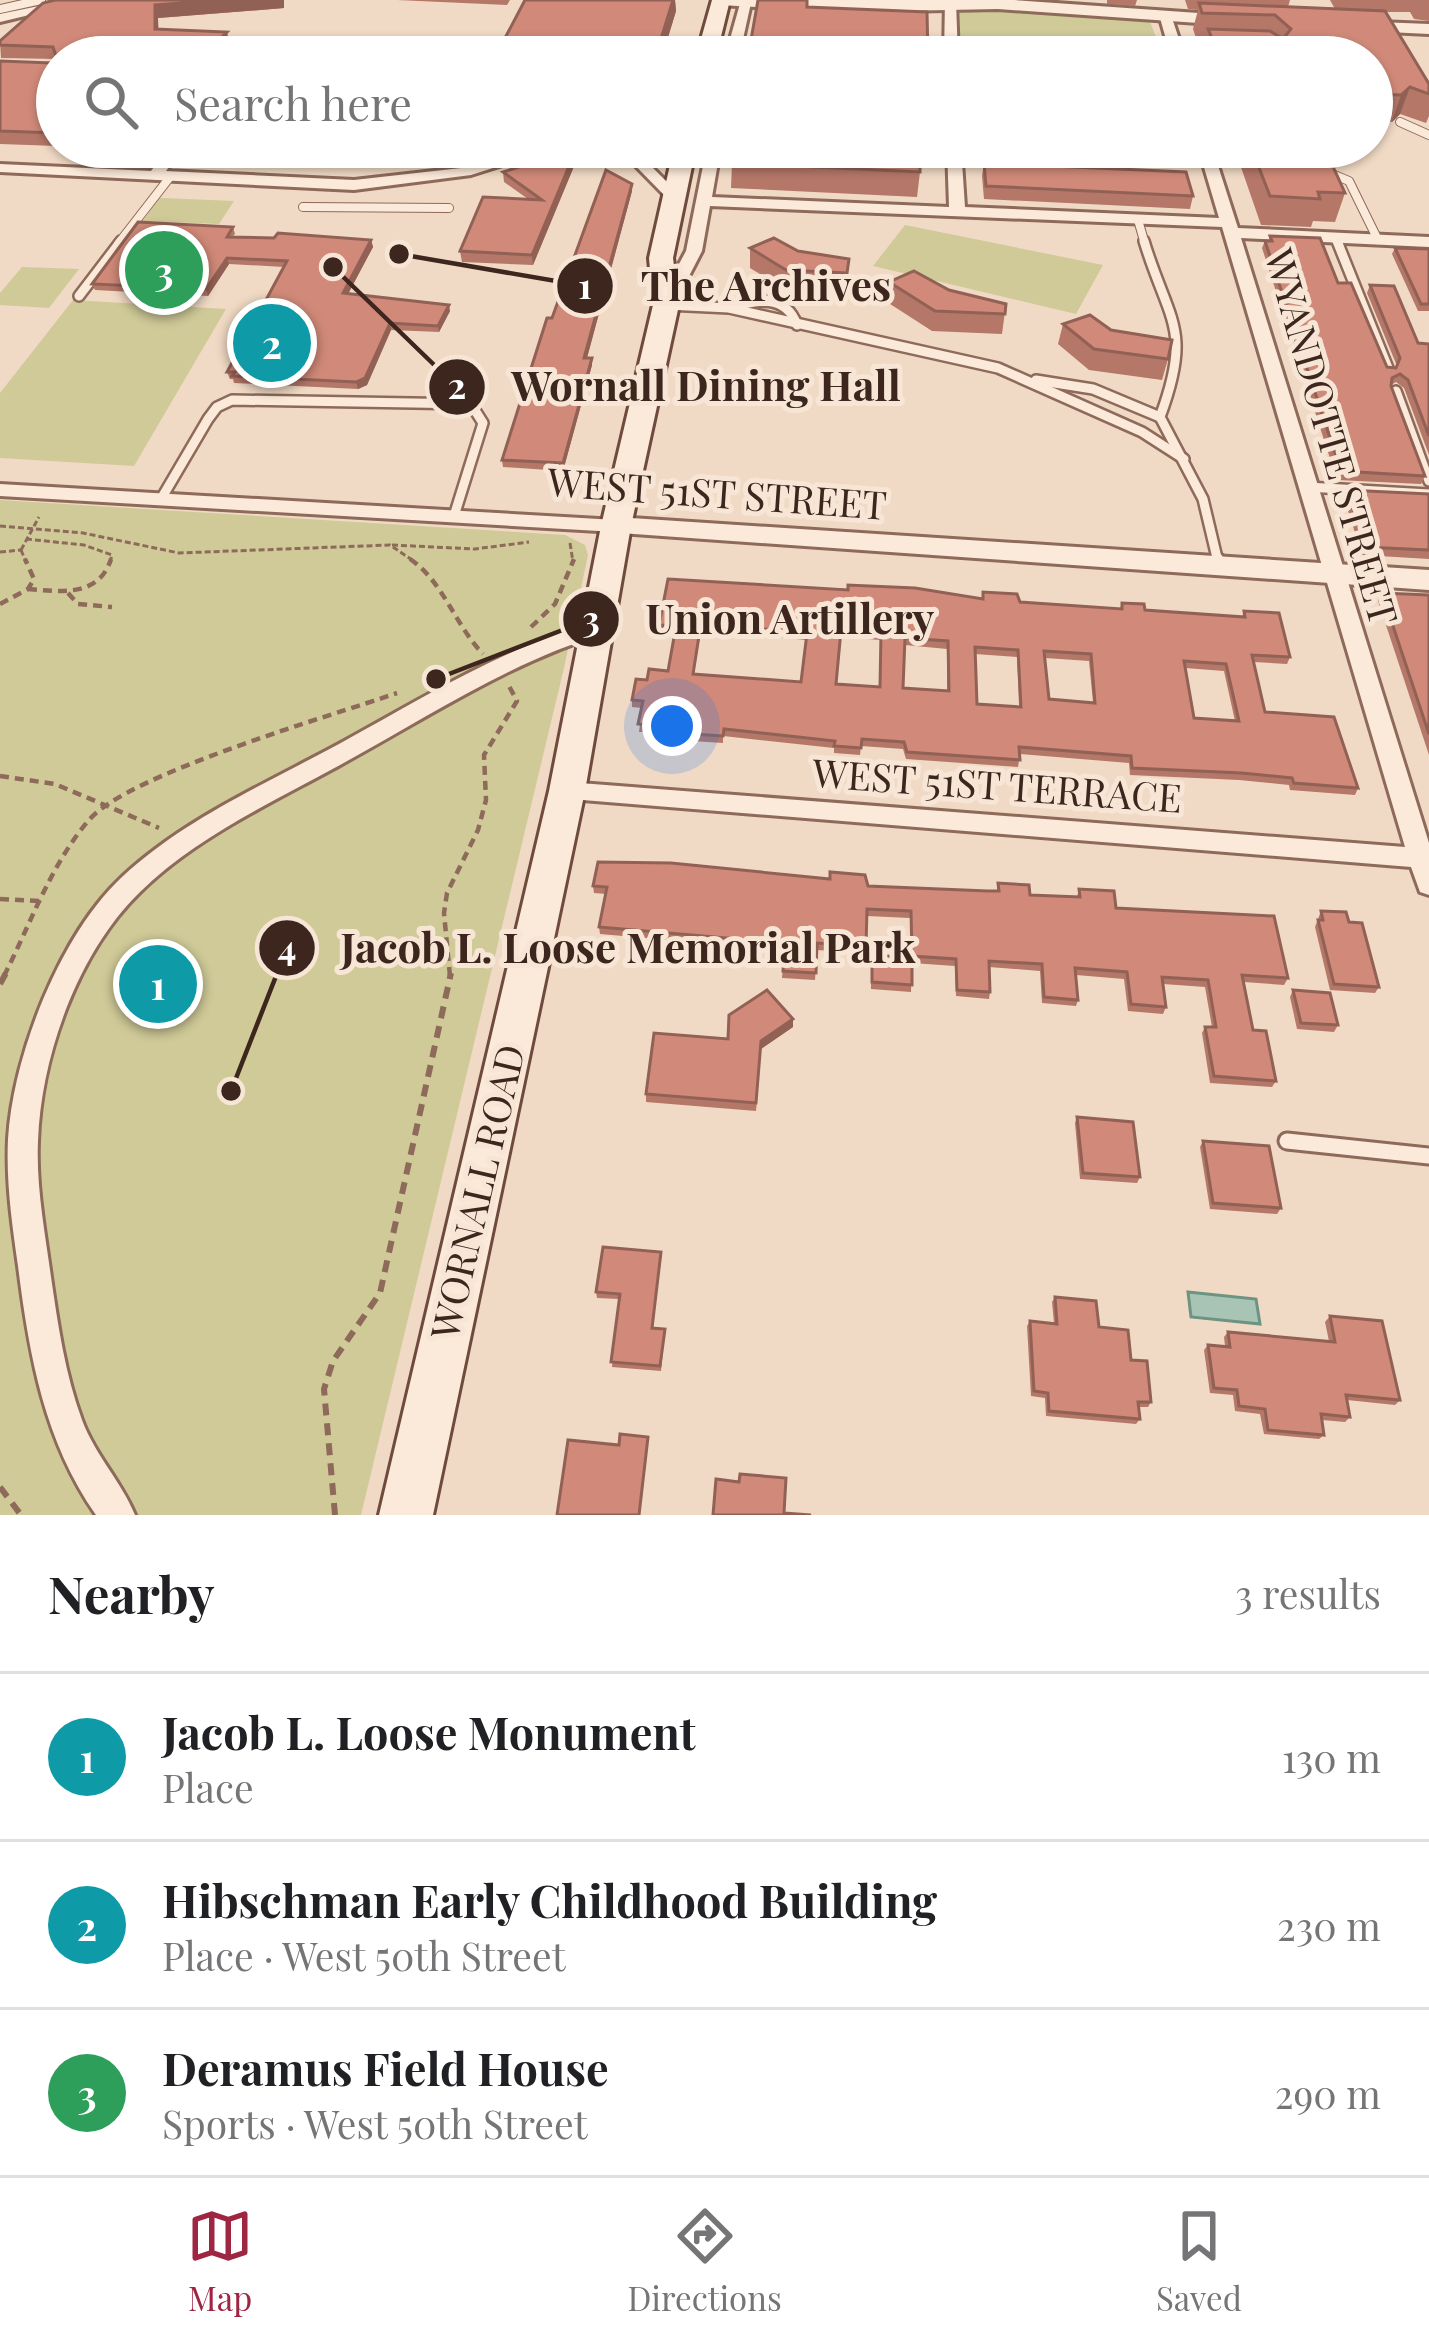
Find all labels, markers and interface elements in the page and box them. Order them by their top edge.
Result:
search box [36,36,1393,168]
icon: search [78,69,144,135]
text: Search here [174,72,412,132]
pin: 3 [125,225,203,315]
street label: WYANDOTTE STREET [1254,241,1412,631]
callout: The Archives [555,247,916,325]
text: The Archives [641,256,891,312]
text: 1 [578,260,592,308]
pin: 2 [233,298,311,388]
callout: Wornall Dining Hall [427,348,925,426]
text: Wornall Dining Hall [510,356,901,412]
text: 2 [448,360,466,408]
street label: WEST 51ST STREET [545,454,889,530]
callout: Union Artillery [561,580,959,658]
text: Union Artillery [646,589,935,645]
text: 3 [582,593,600,641]
your location [642,696,702,756]
street label: WEST 51ST TERRACE [810,745,1184,823]
callout: Jacob L. Loose Memorial Park [257,909,940,987]
text: Jacob L. Loose Memorial Park [340,918,916,974]
text: 4 [277,922,297,970]
pin: 1 [119,939,197,1029]
street label: WORNALL ROAD [417,1039,535,1345]
text: Nearby [48,1559,214,1627]
text: 3 results [1235,1567,1381,1619]
text: Jacob L. Loose Monument [162,1701,696,1761]
text: 1 [80,1731,94,1783]
text: 130 m [1282,1731,1381,1783]
text: Place [162,1761,254,1813]
text: Hibschman Early Childhood Building [162,1869,937,1929]
text: 2 [77,1899,97,1951]
text: 230 m [1277,1899,1381,1951]
text: Place · West 50th Street [162,1929,566,1981]
text: Deramus Field House [162,2037,609,2097]
text: 3 [77,2067,97,2119]
text: 290 m [1275,2067,1381,2119]
text: Sports · West 50th Street [162,2097,588,2149]
tab: Map [187,2203,253,2319]
tab: Directions [627,2203,782,2319]
tab: Saved [1156,2203,1242,2319]

